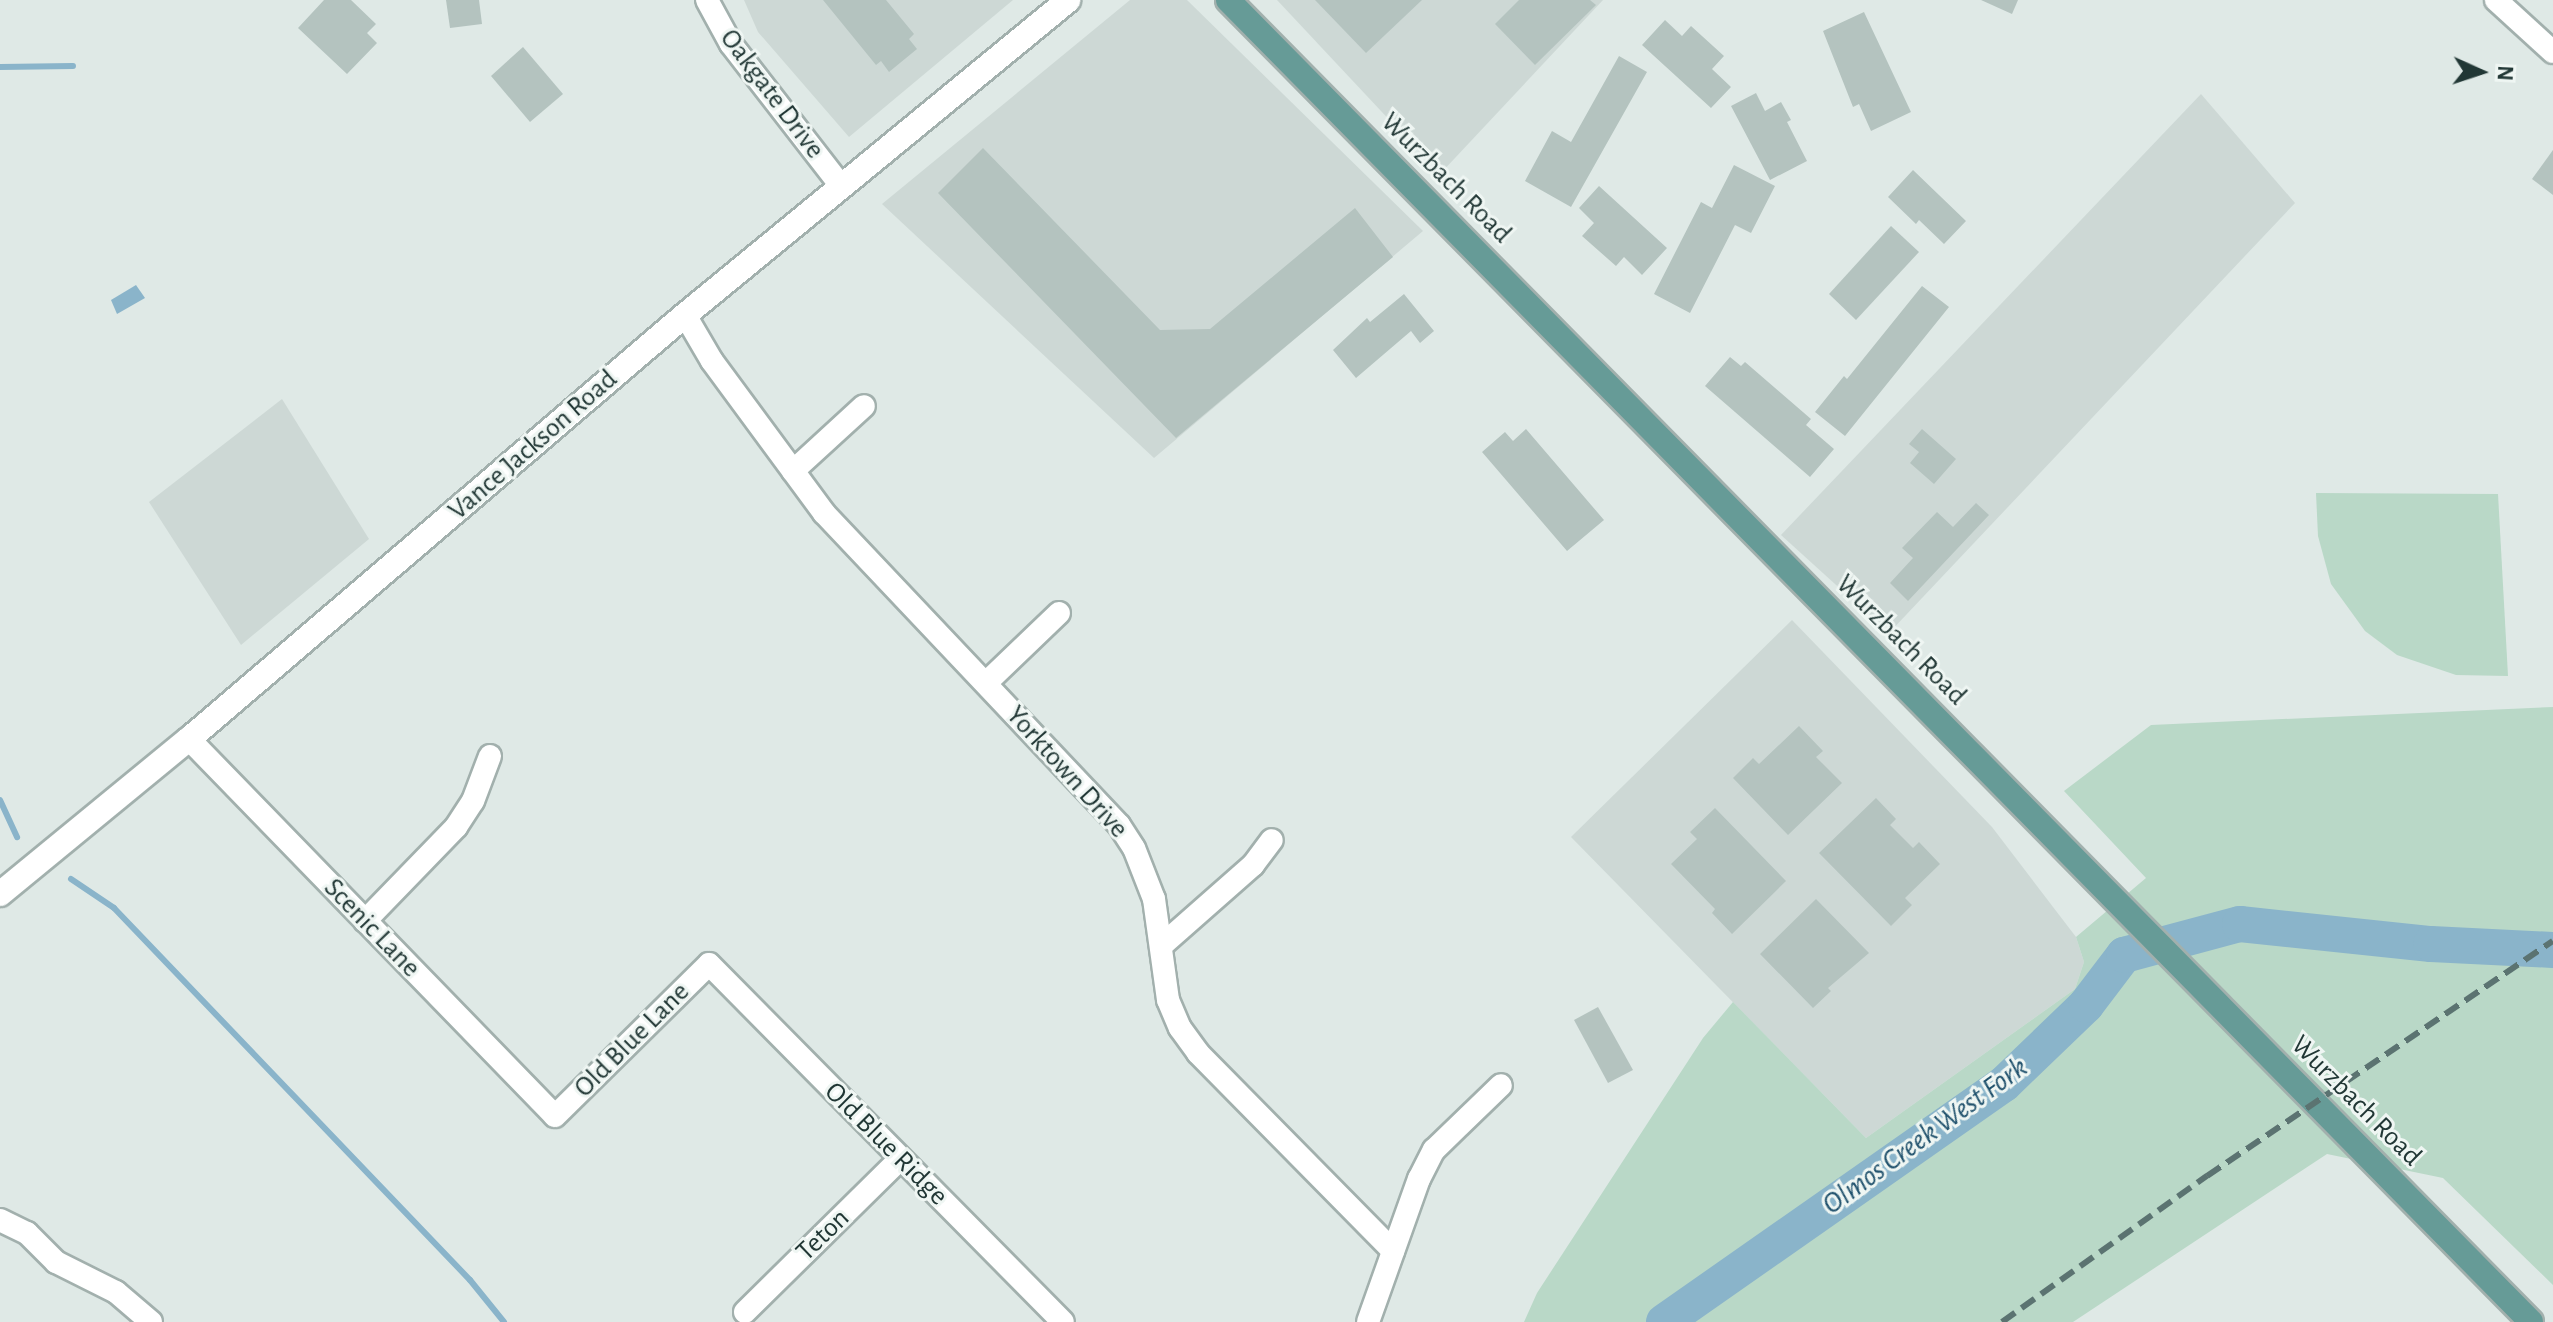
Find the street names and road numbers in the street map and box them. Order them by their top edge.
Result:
street label: Oakgate Drive [712,23,832,165]
street label: Wurzbach Road [1374,106,1518,250]
street label: Vance Jackson Road [442,362,624,528]
street label: Wurzbach Road [1829,568,1973,712]
street label: Yorktown Drive [999,699,1135,845]
street label: Scenic Lane [317,872,427,984]
street label: Old Blue Lane [567,975,697,1105]
street label: Wurzbach Road [2284,1029,2428,1173]
street label: Old Blue Ridge [817,1075,955,1213]
street label: Teton [789,1202,857,1268]

